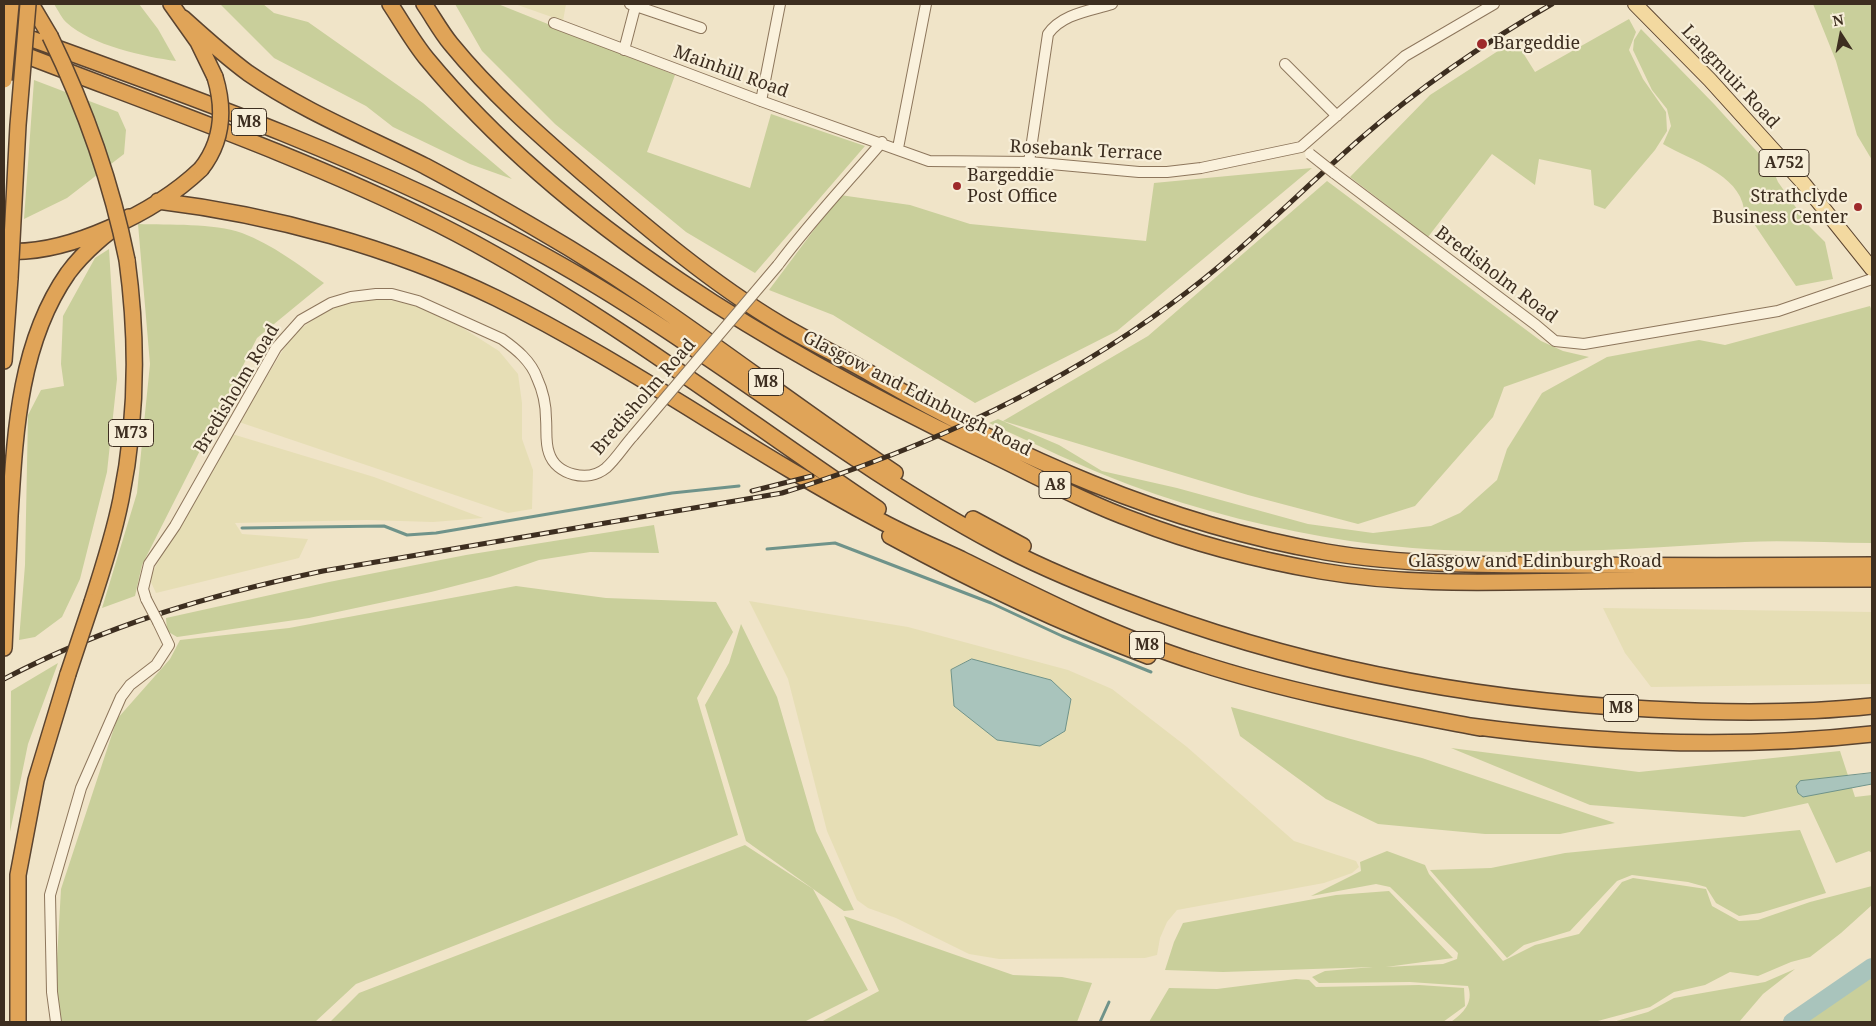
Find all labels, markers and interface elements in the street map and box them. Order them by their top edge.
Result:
text: N [1831,9,1845,30]
north arrow [1816,10,1866,60]
street label: Langmuir Road [1677,21,1783,133]
place label: Bargeddie [1493,33,1580,55]
marker: Bargeddie [1475,37,1489,51]
street label: Mainhill Road [671,41,791,103]
road number: M8 [232,108,266,136]
street label: Rosebank Terrace [1009,136,1163,166]
road number: A752 [1759,150,1809,177]
place label: Bargeddie Post Office [967,165,1057,208]
marker: Bargeddie Post Office [951,180,963,192]
place label: Strathclyde Business Center [1712,186,1848,228]
marker: Strathclyde Business Center [1852,201,1864,213]
street label: Bredisholm Road [1431,222,1561,328]
street label: Bredisholm Road [190,320,284,458]
street label: Glasgow and Edinburgh Road [799,327,1035,461]
street label: Bredisholm Road [588,334,700,460]
road number: M8 [748,368,784,396]
road number: M73 [108,419,154,446]
road number: A8 [1039,472,1071,498]
street label: Glasgow and Edinburgh Road [1408,551,1662,573]
road number: M8 [1130,632,1164,658]
road number: M8 [1604,694,1638,721]

